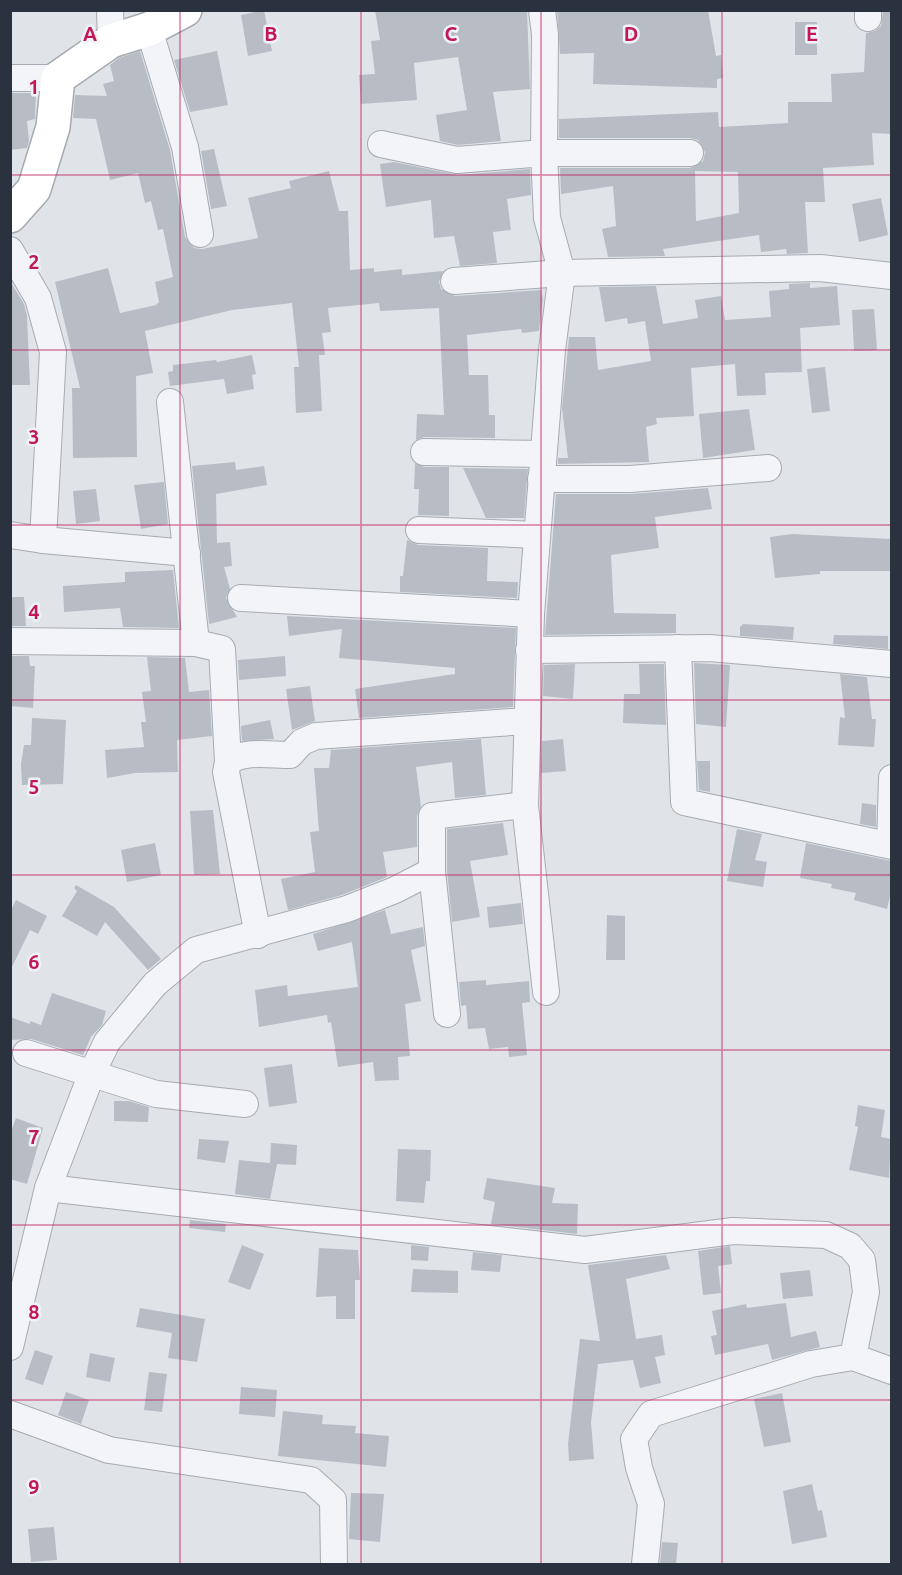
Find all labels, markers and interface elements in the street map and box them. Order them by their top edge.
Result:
text: A [83,22,97,45]
text: B [264,22,278,45]
text: C [445,22,458,45]
text: D [624,22,638,45]
text: E [806,22,818,45]
text: 1 [28,75,40,98]
text: 2 [28,250,40,273]
text: 3 [28,425,40,448]
text: 4 [28,600,40,623]
text: 5 [28,775,40,798]
text: 6 [28,950,40,973]
text: 7 [28,1125,40,1148]
text: 8 [28,1300,40,1323]
text: 9 [28,1475,40,1498]

